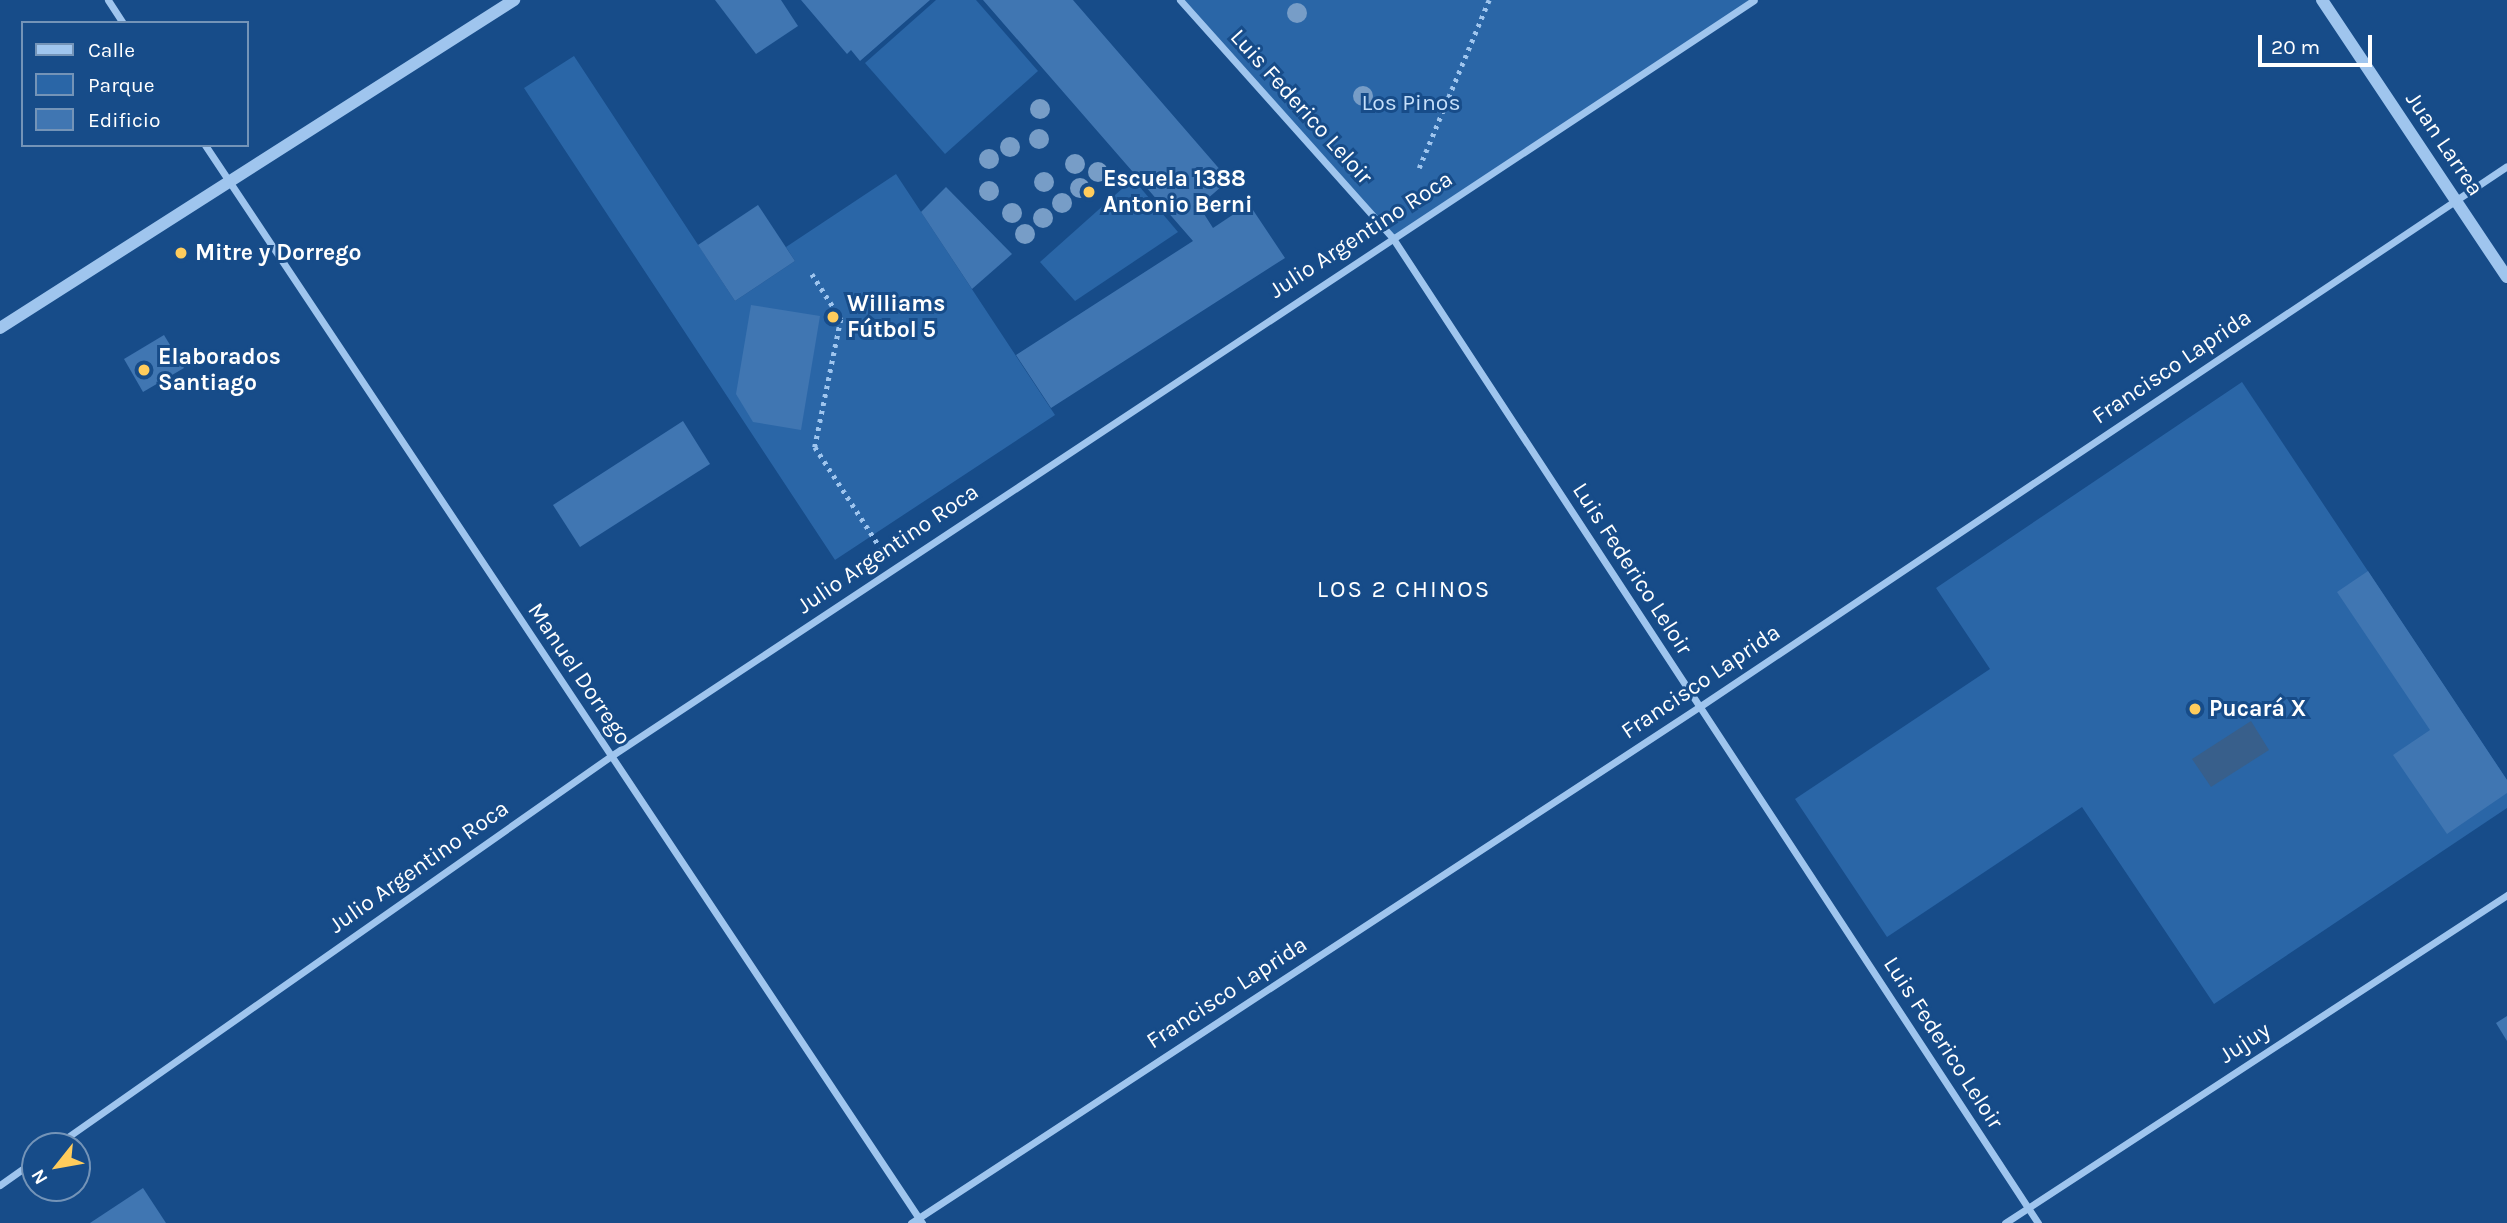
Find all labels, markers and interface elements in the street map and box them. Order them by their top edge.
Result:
legend [21,21,248,147]
scale bar [2262,21,2376,65]
street label: Luis Federico Leloir [1224,24,1378,190]
text: 20 m [2271,35,2320,59]
text: Calle [88,38,135,62]
text: Parque [88,73,155,97]
street label: Juan Larrea [2399,87,2489,201]
park label: Los Pinos [1362,89,1460,117]
text: Edificio [88,108,161,132]
place label: Escuela 1388 Antonio Berni [1103,165,1253,219]
street label: Julio Argentino Roca [1264,165,1458,305]
marker: Escuela 1388 Antonio Berni [1081,184,1097,200]
place label: Mitre y Dorrego [195,239,362,267]
marker: Mitre y Dorrego [173,245,189,261]
place label: Williams Fútbol 5 [847,290,945,344]
street label: Francisco Laprida [2087,304,2257,430]
marker: Williams Fútbol 5 [825,309,841,325]
place label: Elaborados Santiago [158,343,281,397]
marker: Elaborados Santiago [136,362,152,378]
street label: Julio Argentino Roca [792,478,984,620]
street label: Luis Federico Leloir [1566,478,1698,660]
district label: LOS 2 CHINOS [1318,576,1490,604]
street label: Manuel Dorrego [521,598,637,750]
street label: Francisco Laprida [1616,619,1786,745]
place label: Pucará X [2209,695,2306,723]
marker: Pucará X [2187,701,2203,717]
street label: Julio Argentino Roca [324,795,514,939]
street label: Francisco Laprida [1142,931,1312,1055]
street label: Luis Federico Leloir [1877,952,2009,1134]
street label: Jujuy [2214,1016,2276,1070]
north arrow [21,1132,91,1202]
text: N [27,1165,53,1188]

